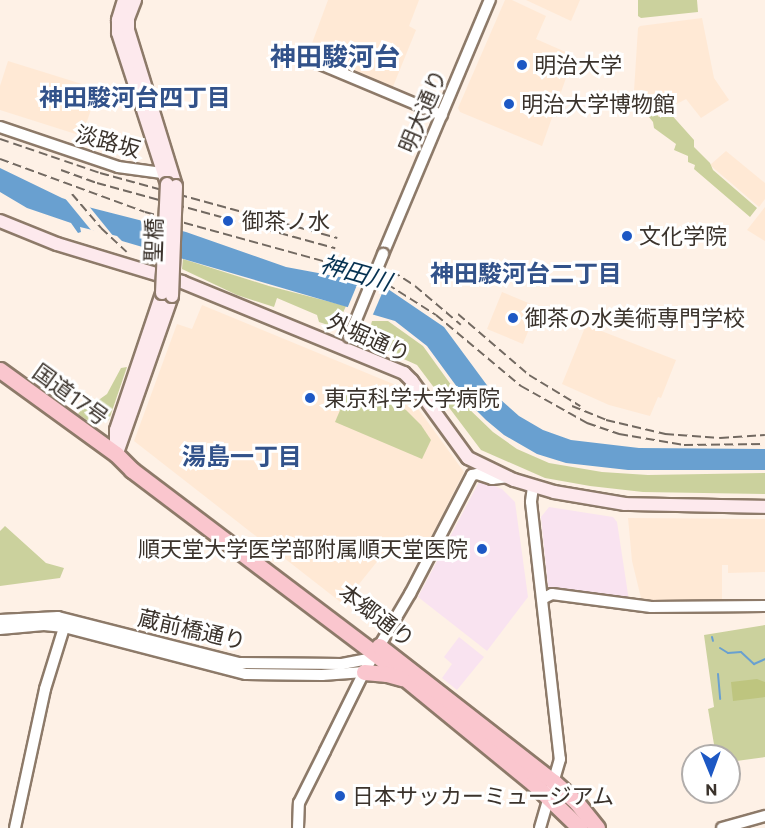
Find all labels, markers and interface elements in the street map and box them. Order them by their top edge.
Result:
district label: 神田駿河台 [270,40,400,72]
place label: 明治大学 [534,52,622,78]
marker: 明治大学 [515,58,529,72]
street label: 明大通り [393,65,451,157]
district label: 神田駿河台四丁目 [39,83,231,111]
place label: 明治大学博物館 [521,91,675,117]
marker: 明治大学博物館 [502,97,516,111]
street label: 淡路坂 [73,120,143,162]
place label: 御茶ノ水 [242,208,330,234]
marker: 御茶ノ水 [219,212,237,230]
street label: 聖橋 [139,218,167,262]
place label: 文化学院 [639,223,727,249]
marker: 文化学院 [620,229,634,243]
water label: 神田川 [317,248,395,296]
district label: 神田駿河台二丁目 [430,259,622,287]
place label: 御茶の水美術専門学校 [525,305,745,331]
street label: 外堀通り [323,307,415,367]
marker: 御茶の水美術専門学校 [506,311,520,325]
street label: 国道17号 [28,358,114,430]
place label: 東京科学大学病院 [324,385,500,411]
marker: 東京科学大学病院 [301,389,319,407]
district label: 湯島一丁目 [182,442,302,470]
place label: 順天堂大学医学部附属順天堂医院 [138,536,468,562]
marker: 順天堂大学医学部附属順天堂医院 [473,540,491,558]
street label: 本郷通り [334,578,420,652]
street label: 蔵前橋通り [135,604,249,654]
north arrow [681,744,741,804]
text: N [705,781,717,800]
place label: 日本サッカーミュージアム [352,783,616,809]
marker: 日本サッカーミュージアム [333,789,347,803]

